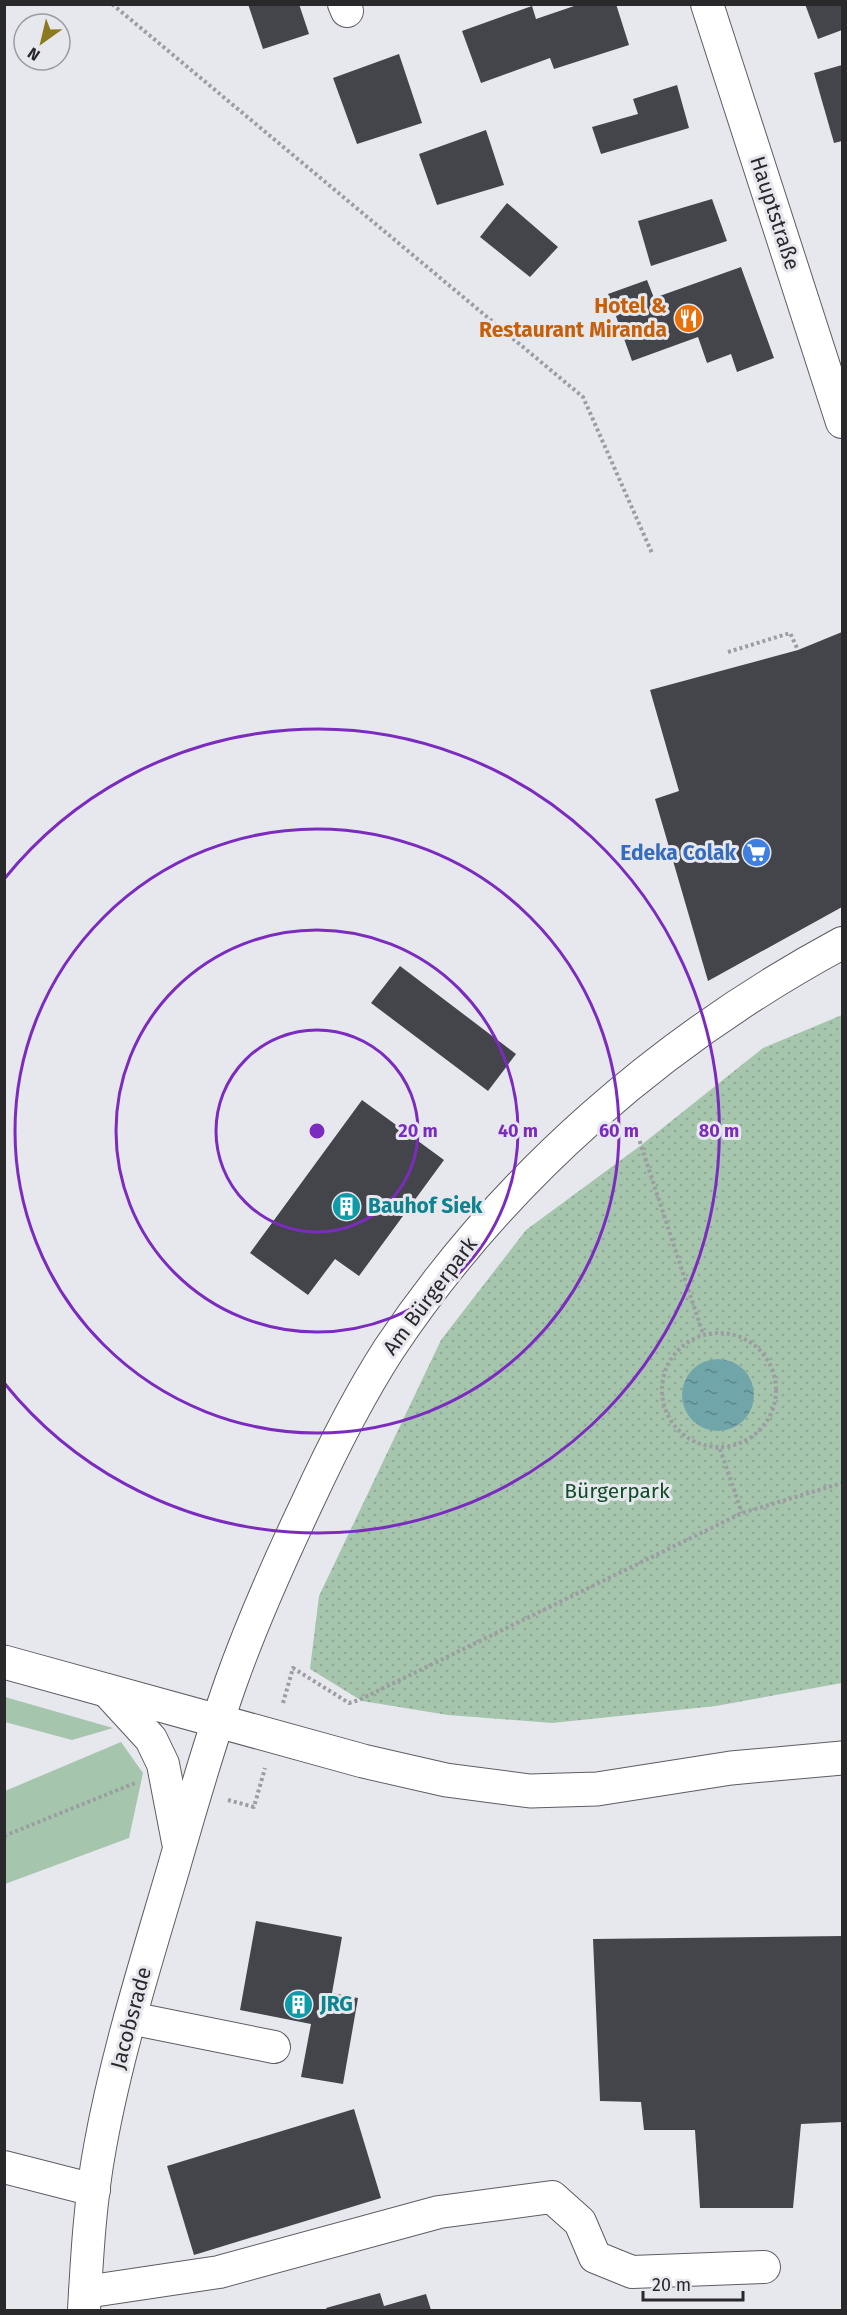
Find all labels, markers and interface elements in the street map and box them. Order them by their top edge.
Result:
north arrow [12,12,72,72]
text: N [24,43,44,65]
street label: Hauptstraße [744,153,806,273]
place label: Hotel & Restaurant Miranda [479,293,667,343]
restaurant icon: Hotel & Restaurant Miranda [672,302,704,334]
supermarket icon: Edeka Colak [741,837,773,869]
place label: Edeka Colak [620,840,736,866]
text: 20 m [398,1120,438,1142]
text: 40 m [498,1120,538,1142]
text: 60 m [599,1120,639,1142]
text: 80 m [699,1120,739,1142]
centre of rings [307,1121,327,1141]
building icon: Bauhof Siek [331,1190,363,1222]
place label: Bauhof Siek [368,1193,483,1219]
street label: Am Bürgerpark [377,1232,483,1360]
park label: Bürgerpark [564,1478,670,1504]
street label: Jacobsrade [105,1964,157,2072]
building icon: JRG [283,1988,315,2020]
place label: JRG [319,1991,353,2017]
scale bar [643,2264,744,2302]
text: 20 m [652,2274,691,2296]

